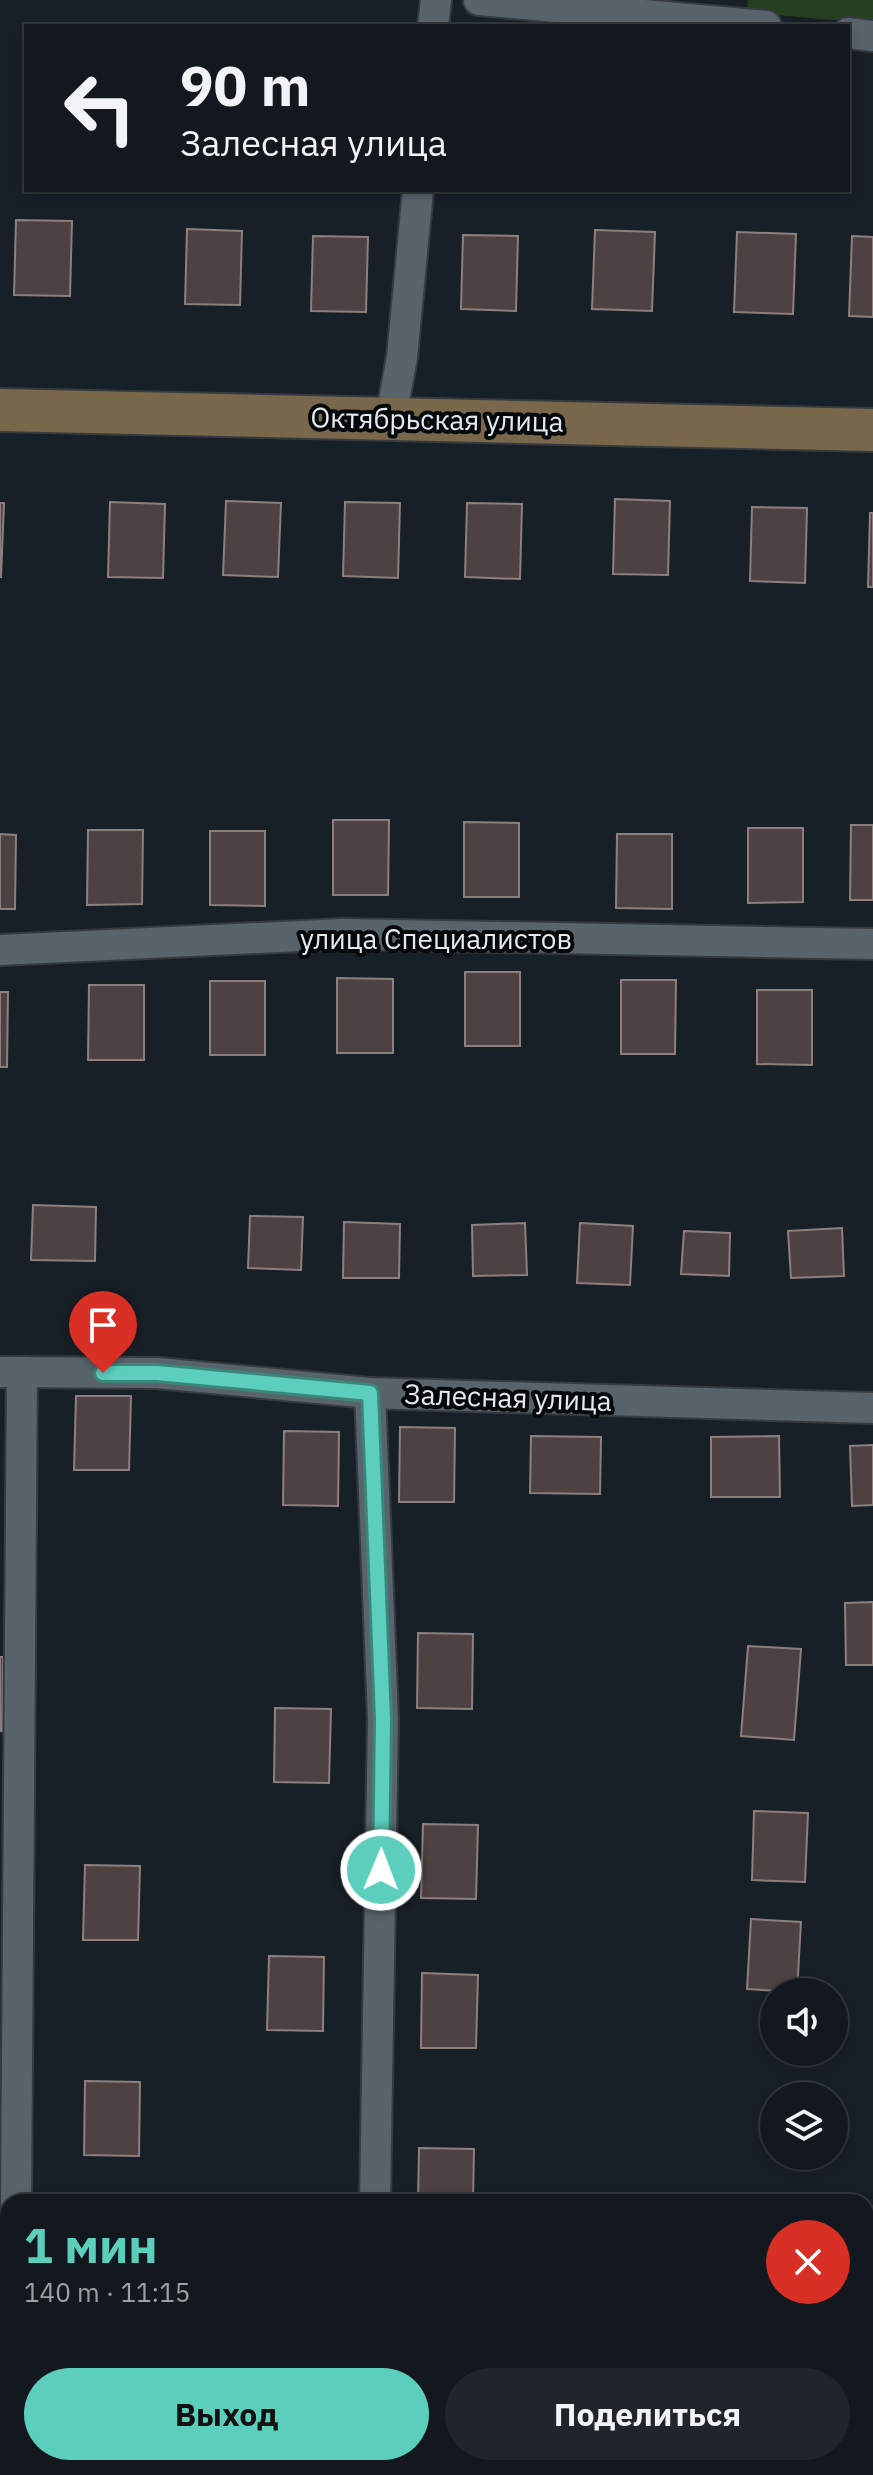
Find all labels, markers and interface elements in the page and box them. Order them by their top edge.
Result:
text: 90 m [180,49,310,121]
icon: left [48,56,152,160]
text: Залесная улица [180,119,447,166]
street label: Октябрьская улица [310,398,564,440]
street label: улица Специалистов [300,920,572,957]
pin [69,1291,137,1373]
icon: arrive [81,1303,125,1347]
street label: Залесная улица [404,1375,612,1419]
position arrow [339,1828,423,1912]
map controls [760,1978,848,2170]
button: sound [760,1978,848,2066]
button: layers [760,2082,848,2170]
text: 1 мин [24,2214,158,2276]
button: close [766,2220,850,2304]
text: 140 m · 11:15 [24,2275,190,2309]
button: Выход [24,2368,429,2460]
button: Поделиться [445,2368,850,2460]

